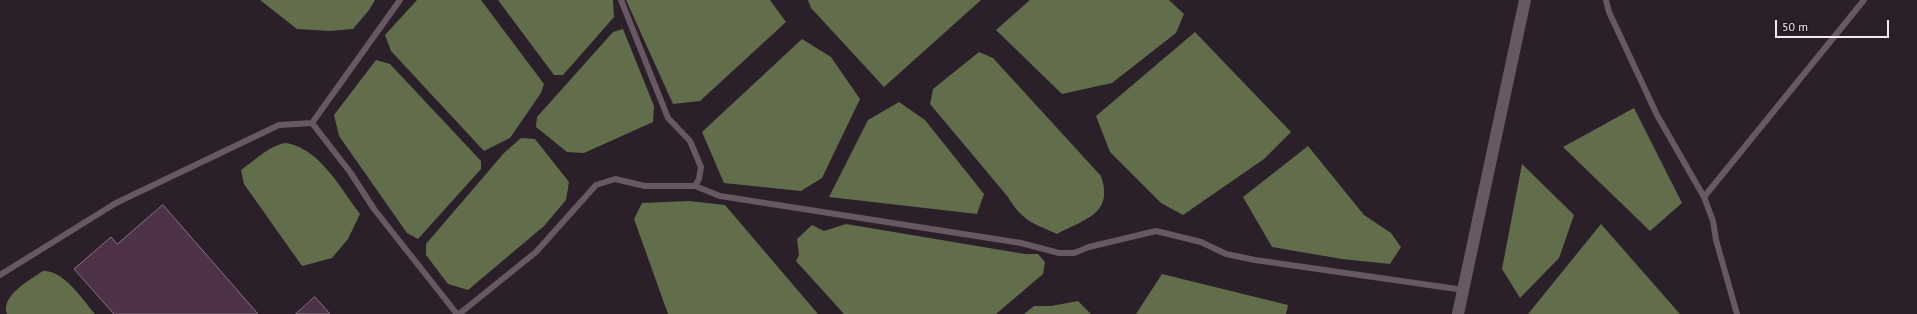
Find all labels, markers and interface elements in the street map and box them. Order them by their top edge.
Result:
scale bar [1777,12,1891,38]
text: 50 m [1782,19,1808,34]

